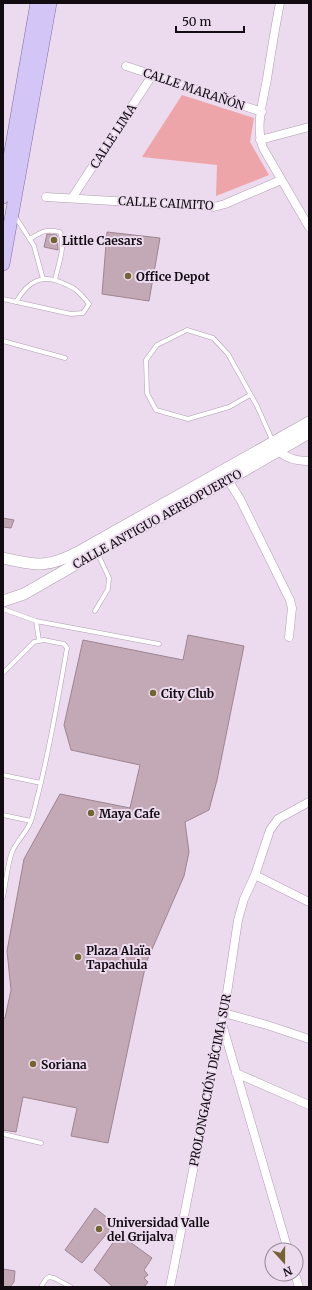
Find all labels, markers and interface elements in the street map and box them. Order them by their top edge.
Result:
scale bar [176,8,244,34]
text: 50 m [182,14,211,29]
street label: CALLE MARAÑÓN [141,65,247,114]
street label: CALLE LIMA [87,100,140,171]
street label: CALLE CAIMITO [118,193,214,213]
place label: Little Caesars [62,233,142,248]
marker: Little Caesars [49,235,59,245]
place label: Office Depot [136,269,210,284]
marker: Office Depot [123,271,133,281]
street label: CALLE ANTIGUO AEREOPUERTO [70,466,244,572]
place label: City Club [161,686,214,701]
marker: City Club [148,688,158,698]
place label: Maya Cafe [99,806,161,821]
marker: Maya Cafe [86,808,96,818]
place label: Plaza Alaïa Tapachula [86,943,151,972]
marker: Plaza Alaïa Tapachula [73,952,83,962]
street label: PROLONGACIÓN DÉCIMA SUR [186,992,234,1168]
place label: Soriana [41,1057,87,1072]
marker: Soriana [28,1059,38,1069]
place label: Universidad Valle del Grijalva [107,1215,210,1244]
marker: Universidad Valle del Grijalva [94,1224,104,1234]
north arrow [264,1242,304,1282]
text: N [281,1263,294,1280]

